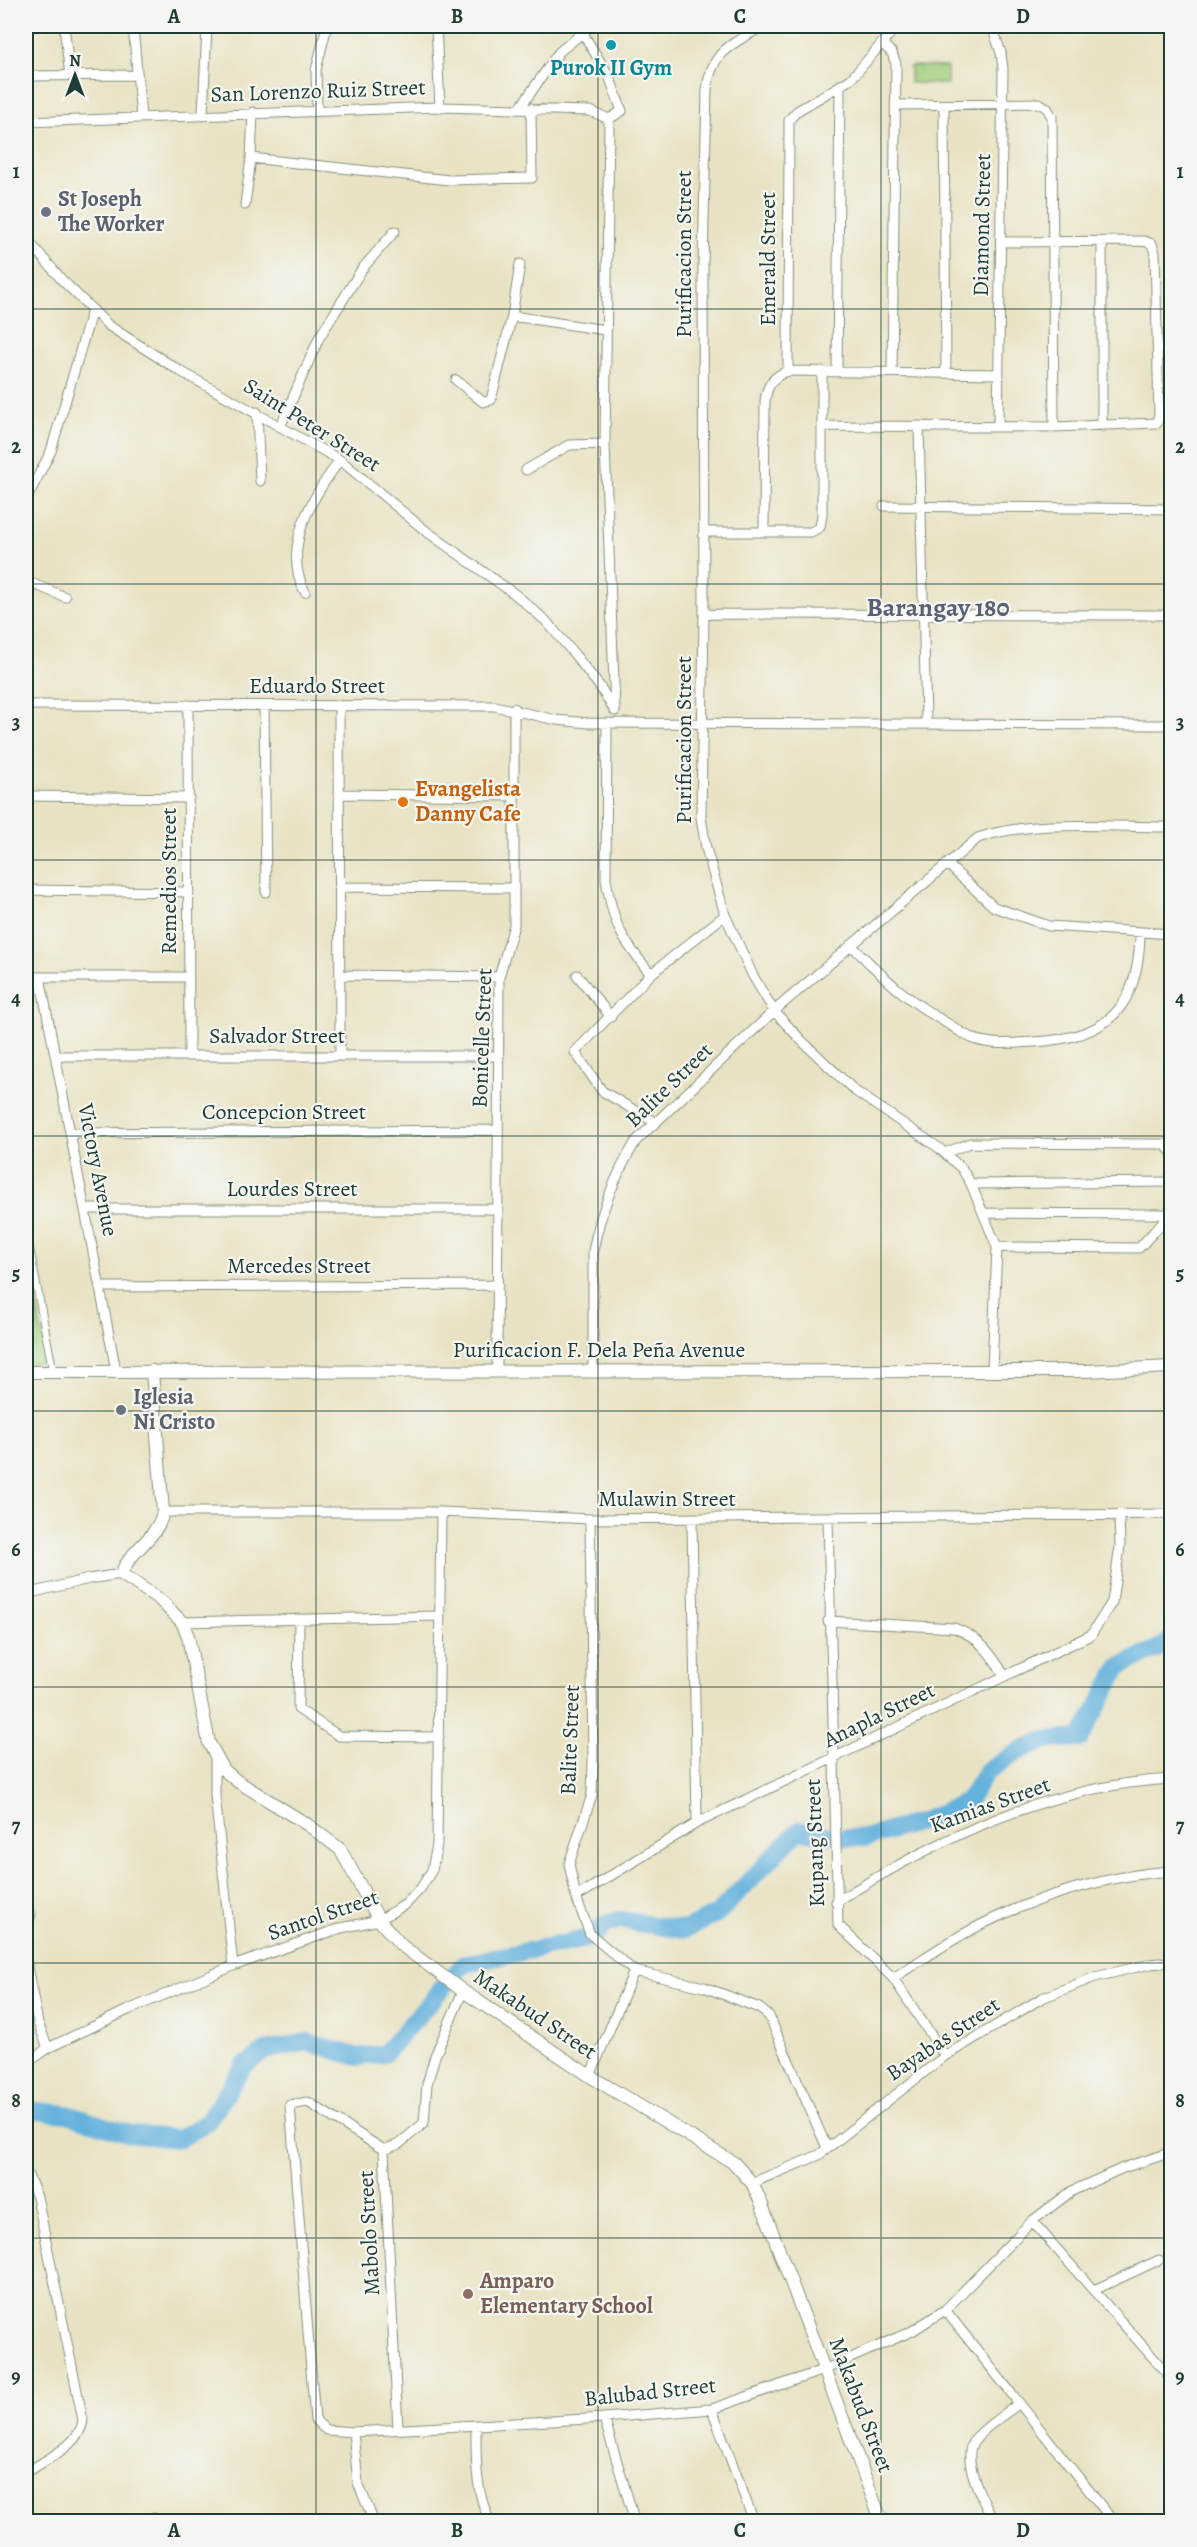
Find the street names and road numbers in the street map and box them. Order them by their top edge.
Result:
street label: San Lorenzo Ruiz Street [210,72,426,110]
street label: Diamond Street [966,153,998,297]
street label: Purificacion Street [669,170,699,338]
street label: Emerald Street [753,192,783,326]
street label: Saint Peter Street [238,371,386,479]
street label: Purificacion Street [669,656,699,824]
street label: Eduardo Street [249,671,385,701]
street label: Remedios Street [154,807,184,955]
street label: Bonicelle Street [465,968,499,1108]
street label: Salvador Street [209,1021,345,1051]
street label: Balite Street [619,1036,719,1134]
street label: Concepcion Street [202,1097,366,1127]
street label: Victory Avenue [70,1100,126,1239]
street label: Lourdes Street [226,1174,358,1204]
street label: Mercedes Street [227,1251,371,1281]
street label: Purificacion F. Dela Peña Avenue [453,1335,745,1365]
street label: Mulawin Street [598,1484,736,1514]
street label: Anapla Street [817,1675,940,1755]
street label: Balite Street [553,1684,587,1796]
street label: Kamias Street [926,1769,1054,1841]
street label: Kupang Street [798,1778,832,1908]
street label: Santol Street [263,1882,383,1948]
street label: Makabud Street [467,1962,603,2066]
street label: Bayabas Street [880,1990,1006,2088]
street label: Mabolo Street [351,2170,387,2296]
street label: Makabud Street [821,2333,901,2477]
street label: Balubad Street [583,2370,717,2414]

